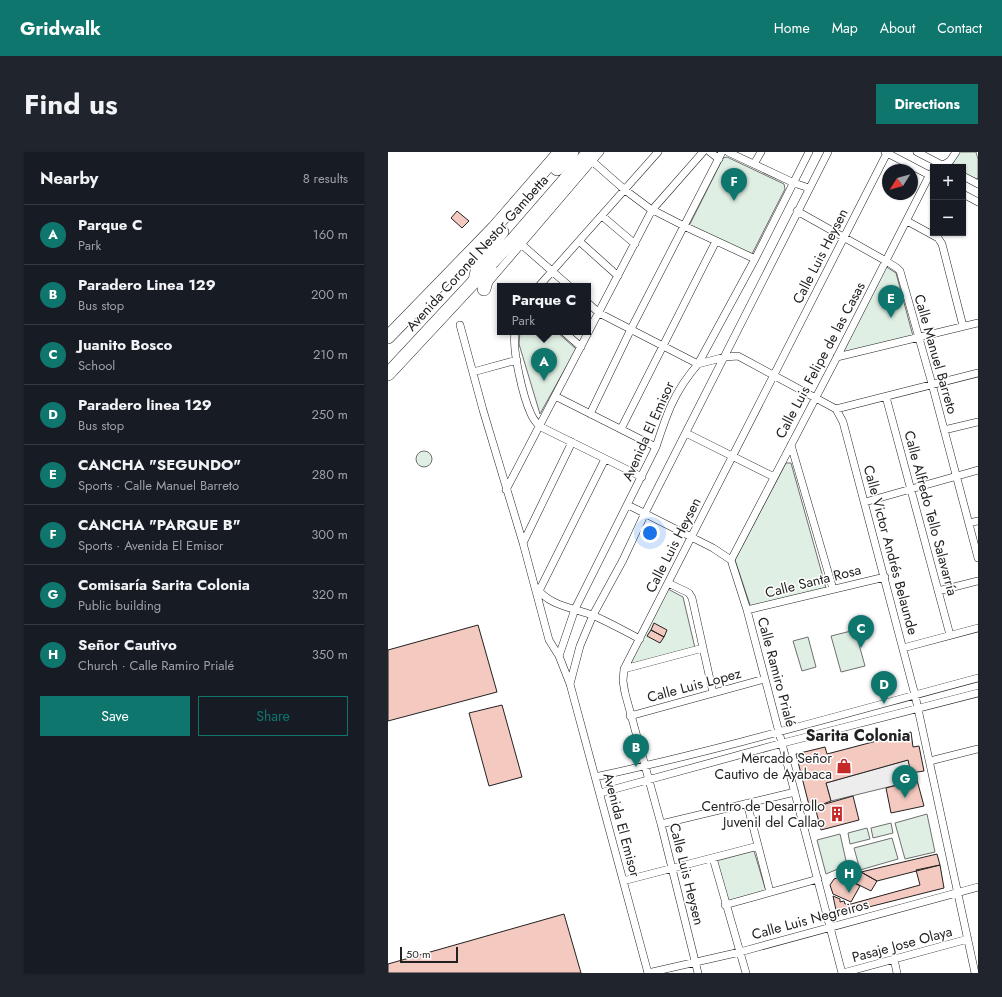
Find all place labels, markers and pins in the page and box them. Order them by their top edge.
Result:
pin: F [721,168,747,201]
pin: E [878,285,904,318]
pin: A [531,348,557,381]
pin: C [848,615,874,648]
pin: D [871,671,897,704]
pin: B [623,734,649,767]
place label: Mercado Señor Cautivo de Ayabaca [715,748,832,784]
shop icon: Mercado Señor Cautivo de Ayabaca [835,757,853,775]
pin: G [892,765,918,798]
place label: Centro de Desarrollo Juvenil del Callao [701,796,825,832]
building icon: Centro de Desarrollo Juvenil del Callao [828,805,846,823]
pin: H [836,860,862,893]

